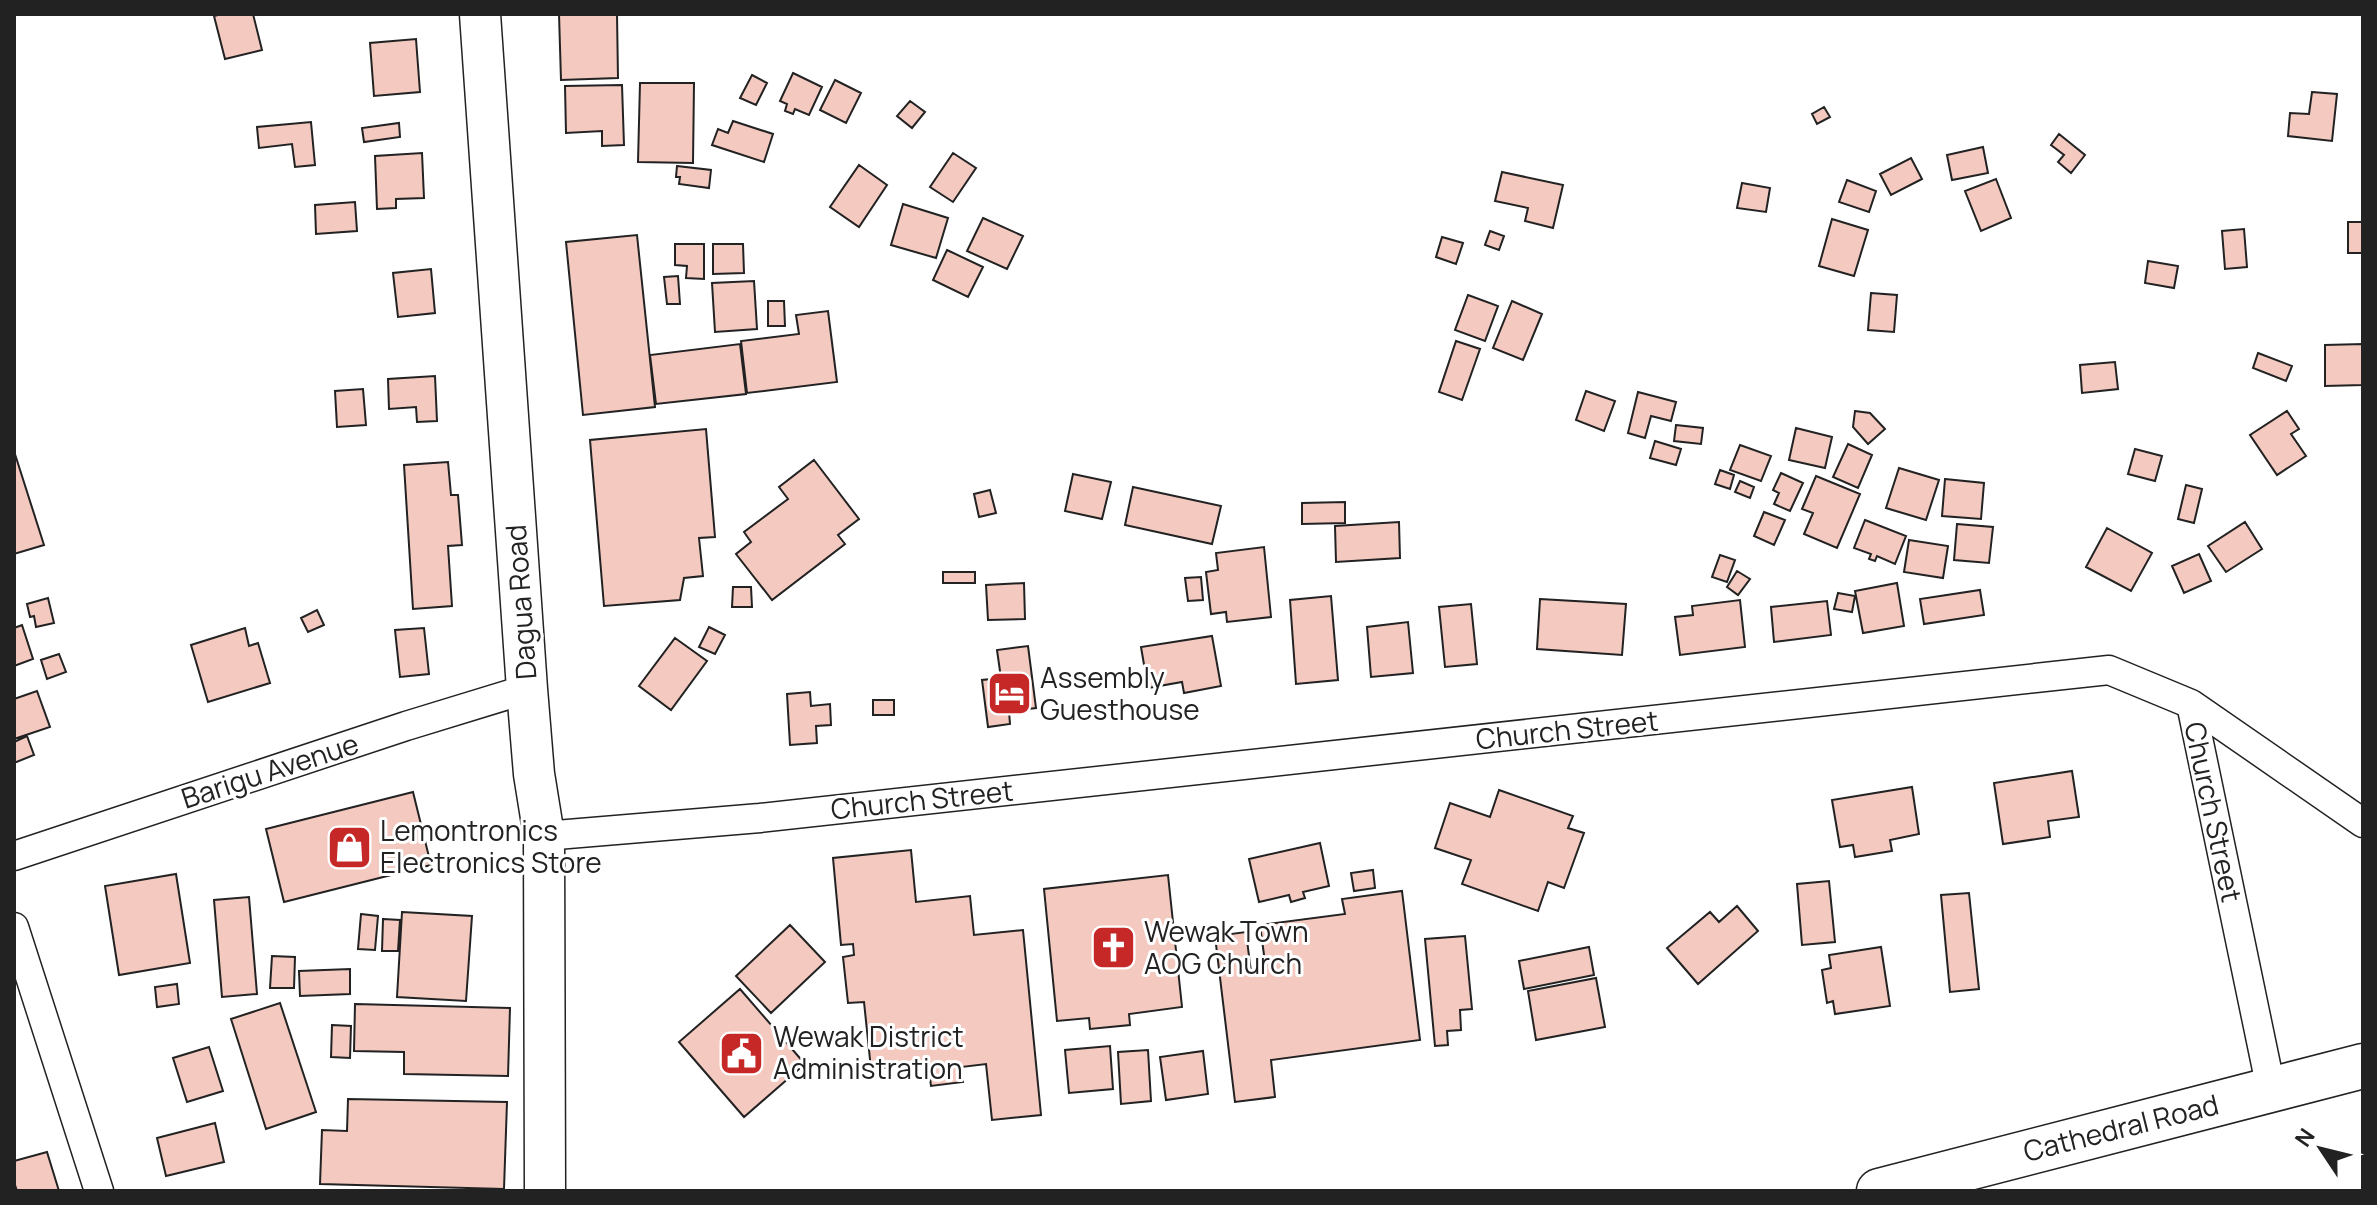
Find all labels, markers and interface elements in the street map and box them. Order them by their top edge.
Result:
street label: Dagua Road [496,523,544,681]
place label: Assembly Guesthouse [1040,658,1200,728]
hotel icon: Assembly Guesthouse [985,670,1033,718]
street label: Church Street [1474,701,1660,757]
street label: Church Street [2176,718,2252,905]
street label: Barigu Avenue [176,724,363,817]
street label: Church Street [829,771,1015,827]
place label: Lemontronics Electronics Store [380,811,602,881]
shop icon: Lemontronics Electronics Store [325,823,373,871]
place label: Wewak Town AOG Church [1144,912,1309,982]
church icon: Wewak Town AOG Church [1089,924,1137,972]
place label: Wewak District Administration [773,1017,964,1087]
public building icon: Wewak District Administration [718,1029,766,1077]
street label: Cathedral Road [2019,1084,2222,1170]
north arrow [2281,1109,2361,1189]
text: N [2288,1122,2321,1153]

